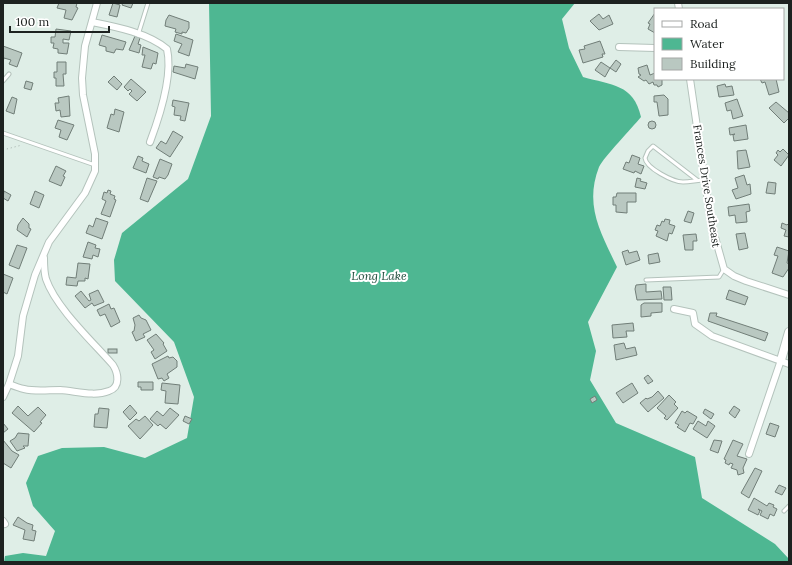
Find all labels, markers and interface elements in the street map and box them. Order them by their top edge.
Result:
scale bar [10,8,109,34]
legend [654,8,784,80]
text: 100 m [16,14,49,29]
text: Road [690,16,718,31]
text: Water [690,36,725,51]
text: Building [690,56,736,71]
street label: Frances Drive Southeast [690,124,724,249]
water label: Long Lake [351,268,407,283]

